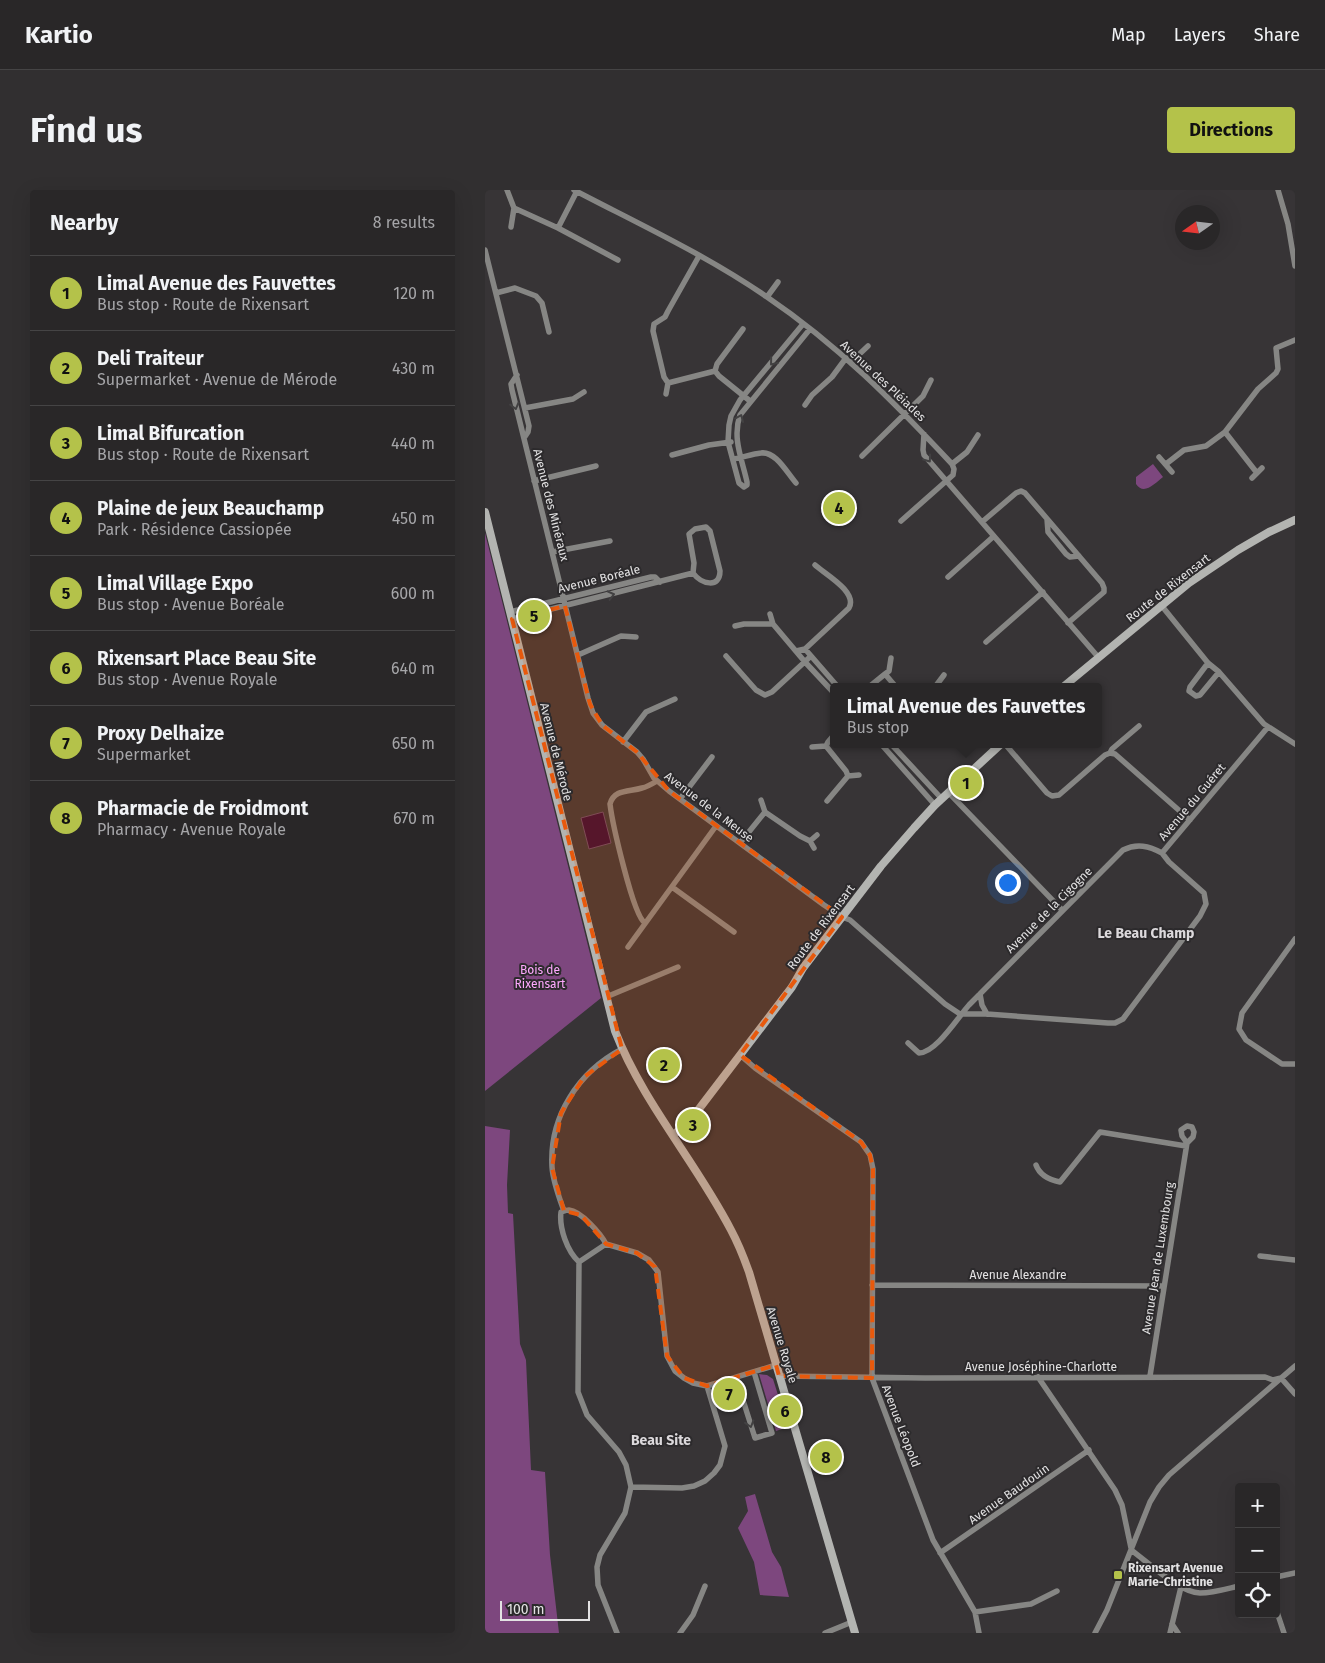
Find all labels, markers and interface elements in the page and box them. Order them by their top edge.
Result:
text: Kartio [25,21,93,49]
text: Map [1111,24,1146,46]
text: Layers [1174,24,1226,46]
text: Share [1254,24,1300,46]
button: Directions [1167,107,1295,153]
text: Find us [30,109,142,151]
north arrow [1175,205,1220,250]
text: Nearby [50,210,118,236]
text: 8 results [373,213,435,232]
text: Limal Avenue des Fauvettes [97,272,336,295]
text: 1 [62,284,70,303]
text: 120 m [393,284,435,303]
text: Bus stop · Route de Rixensart [97,295,309,314]
street label: Avenue des Pléiades [837,338,929,424]
text: Deli Traiteur [97,347,204,370]
one-way arrow [770,356,779,366]
text: 2 [62,359,70,378]
text: 430 m [392,359,435,378]
text: Supermarket · Avenue de Mérode [97,370,337,389]
one-way arrow [510,402,520,410]
one-way arrow [734,414,745,423]
text: Limal Bifurcation [97,422,244,445]
text: 3 [62,434,70,453]
text: 440 m [391,434,435,453]
text: Bus stop · Route de Rixensart [97,445,309,464]
street label: Avenue des Minéraux [530,447,572,563]
one-way arrow [923,453,931,462]
pin: 4 [823,489,855,527]
text: Plaine de jeux Beauchamp [97,497,324,520]
text: 4 [61,509,71,528]
text: 450 m [392,509,435,528]
text: Park · Résidence Cassiopée [97,520,292,539]
street label: Route de Rixensart [1123,550,1213,625]
street label: Avenue Boréale [556,562,642,596]
text: Limal Village Expo [97,572,253,595]
text: 5 [62,584,70,603]
text: 600 m [391,584,435,603]
one-way arrow [606,590,614,600]
text: Bus stop · Avenue Boréale [97,595,284,614]
pin: 5 [518,597,550,635]
text: Rixensart Place Beau Site [97,647,316,670]
text: 6 [61,659,71,678]
text: 640 m [391,659,435,678]
text: Bus stop · Avenue Royale [97,670,277,689]
popup [830,683,1102,748]
text: Limal Avenue des Fauvettes [847,695,1085,718]
street label: Avenue de Mérode [537,701,575,803]
text: Bus stop [847,718,909,737]
text: Proxy Delhaize [97,722,224,745]
text: 7 [62,734,70,753]
text: 650 m [392,734,435,753]
text: Supermarket [97,745,191,764]
street label: Avenue du Guéret [1156,760,1229,843]
pin: 1 [950,764,982,802]
street label: Avenue de la Meuse [662,769,756,845]
text: Pharmacie de Froidmont [97,797,308,820]
text: 8 [61,809,71,828]
text: 670 m [393,809,435,828]
text: Pharmacy · Avenue Royale [97,820,286,839]
street label: Avenue de la Cigogne [1003,864,1095,956]
your location [995,870,1021,896]
street label: Route de Rixensart [784,881,858,972]
district label: Le Beau Champ [1098,925,1194,942]
park label: Bois de Rixensart [515,963,566,991]
pin: 2 [648,1046,680,1084]
pin: 3 [677,1106,709,1144]
street label: Avenue Jean de Luxembourg [1139,1180,1177,1335]
street label: Avenue Alexandre [970,1268,1066,1282]
street label: Avenue Royale [764,1305,800,1385]
street label: Avenue Joséphine-Charlotte [965,1360,1117,1374]
pin: 7 [713,1375,745,1413]
street label: Avenue Léopold [879,1383,923,1469]
pin: 6 [769,1392,801,1430]
one-way arrow [745,1420,755,1428]
district label: Beau Site [631,1432,691,1449]
pin: 8 [810,1438,842,1476]
street label: Avenue Baudouin [966,1461,1052,1527]
map controls [1235,1483,1280,1618]
button: + [1235,1483,1280,1528]
button: − [1235,1528,1280,1573]
place label: Rixensart Avenue Marie-Christine [1128,1561,1223,1589]
marker: Rixensart Avenue Marie-Christine [1112,1569,1124,1581]
button: locate [1235,1573,1280,1618]
scale bar [500,1598,590,1621]
text: 100 m [507,1601,544,1618]

